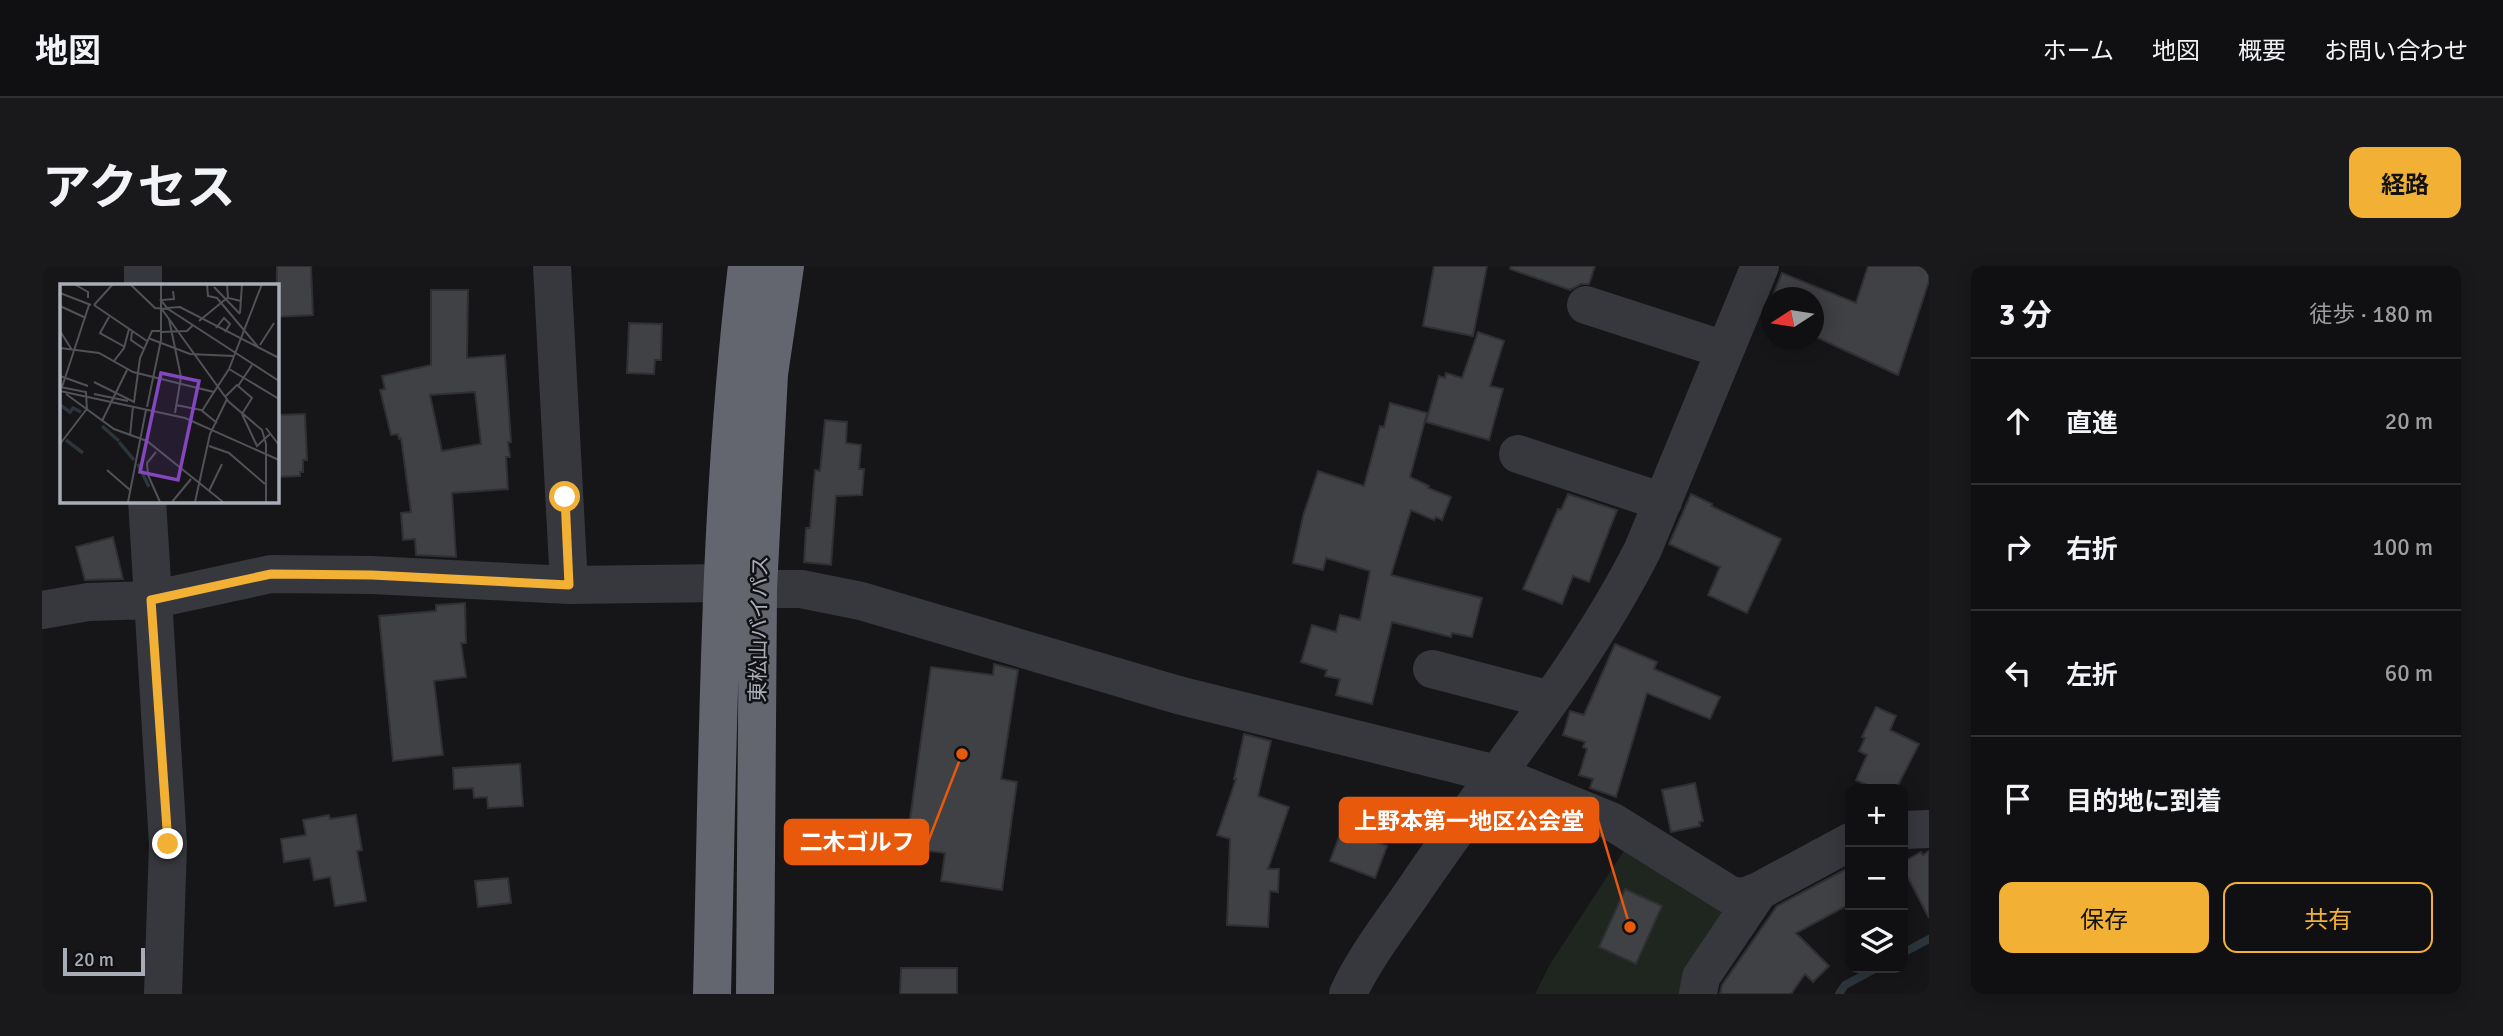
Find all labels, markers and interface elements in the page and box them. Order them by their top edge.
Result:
text: 地図 [35,31,101,72]
text: ホーム [2043,36,2114,66]
text: 地図 [2152,36,2200,66]
text: 概要 [2238,36,2286,66]
text: お問い合わせ [2324,36,2468,66]
button: 経路 [2349,147,2461,218]
text: アクセス [42,158,236,218]
inset map [60,284,278,502]
north arrow [1761,287,1824,350]
text: 3 分 [1999,297,2052,334]
text: 徒歩 · 180 m [2309,300,2433,329]
icon: ahead [1999,402,2037,440]
text: 20 m [2385,407,2433,436]
text: 直進 [2066,408,2118,440]
route start [549,481,580,512]
icon: right [1999,528,2037,566]
text: 100 m [2372,533,2433,562]
text: 右折 [2066,534,2118,566]
street label: 東松山バイパス [745,555,773,703]
icon: left [1999,654,2037,692]
text: 60 m [2385,659,2433,688]
text: 左折 [2066,660,2118,692]
icon: arrive [1999,780,2037,818]
map controls [1845,784,1908,973]
button: + [1845,784,1908,847]
text: 目的地に到着 [2066,786,2222,818]
callout: 上野本第一地区公会堂 [1340,798,1598,842]
text: 上野本第一地区公会堂 [1354,807,1584,836]
callout: 二木ゴルフ [785,820,928,864]
route end [152,828,183,859]
text: 二木ゴルフ [800,828,915,857]
button: − [1845,847,1908,910]
button: 保存 [1999,882,2209,953]
button: 共有 [2223,882,2433,953]
button: layers [1845,910,1908,973]
scale bar [63,945,145,977]
text: 20 m [74,948,114,972]

